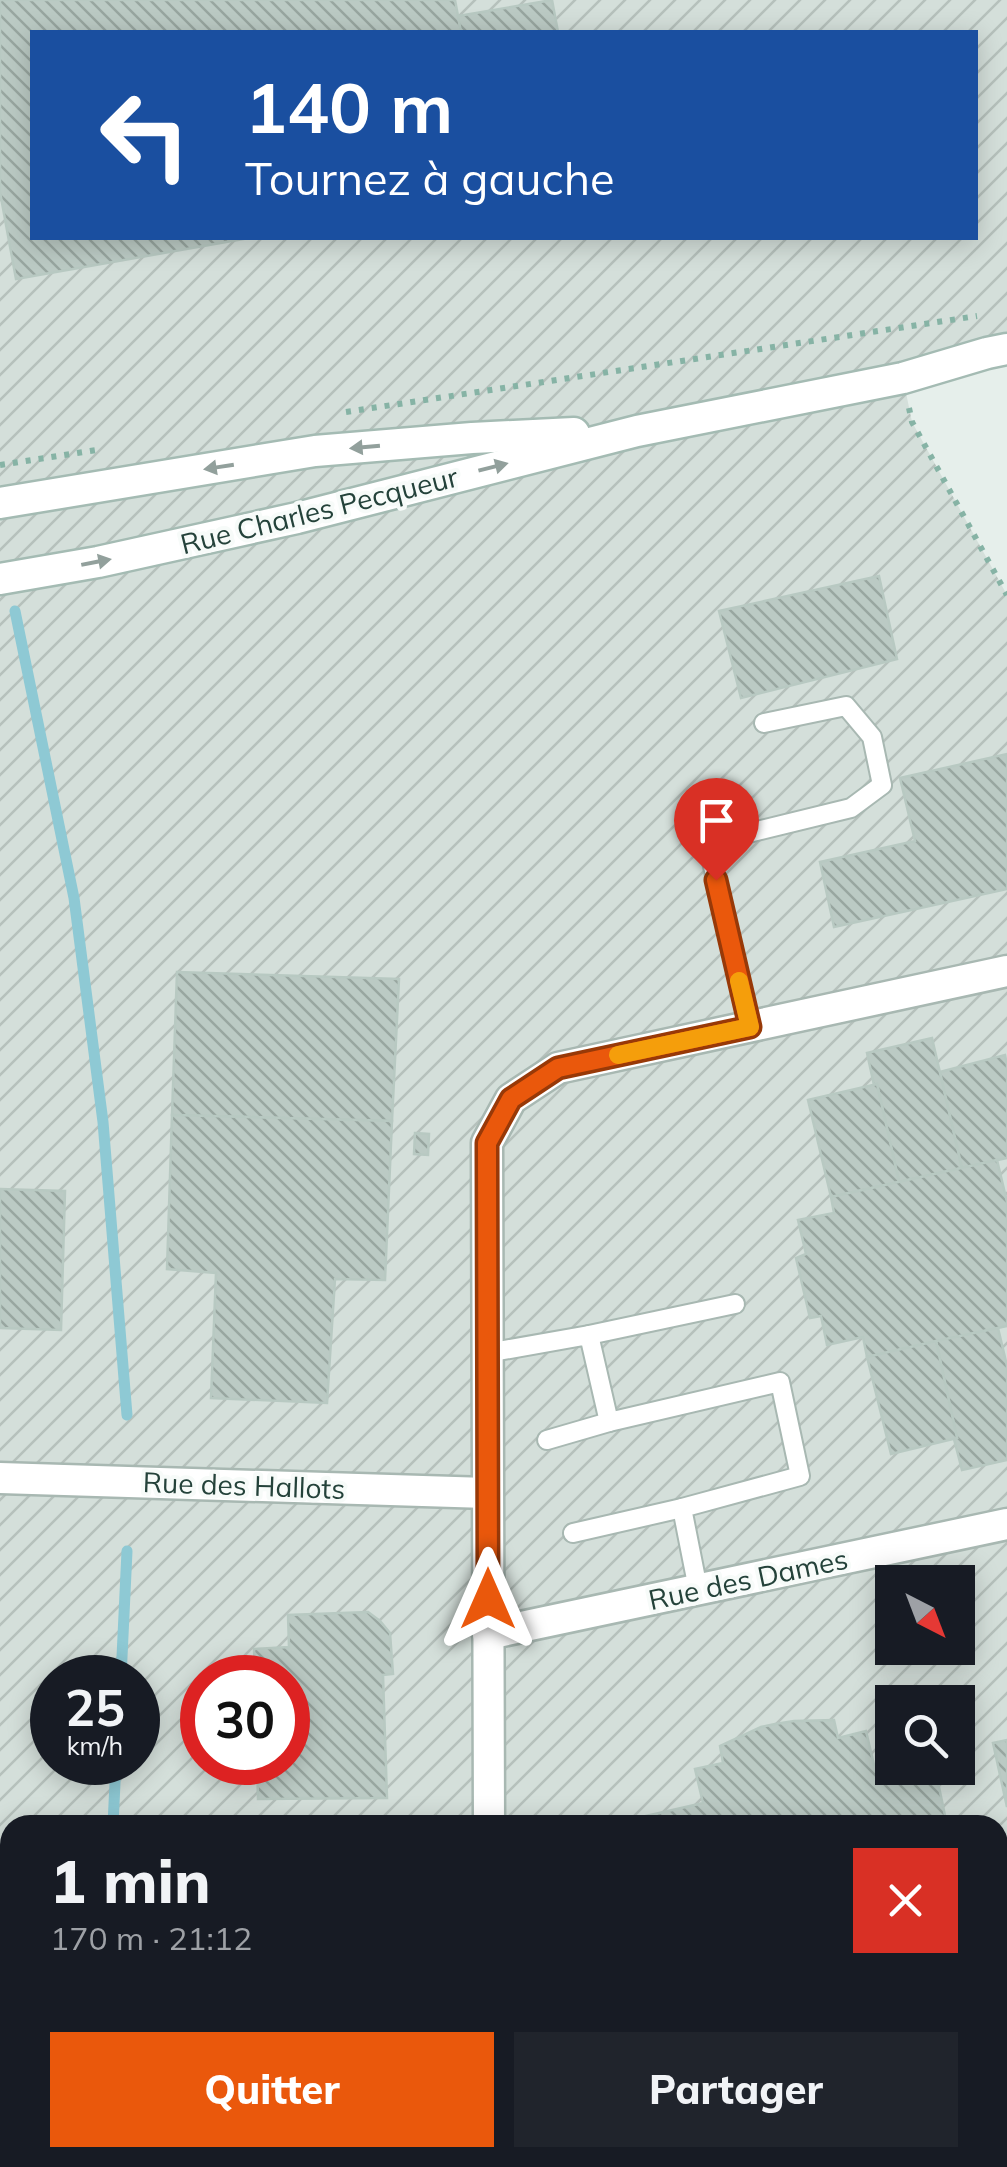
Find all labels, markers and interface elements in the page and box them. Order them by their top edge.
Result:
text: 140 m [245,63,453,151]
icon: left [80,70,210,200]
text: Tournez à gauche [245,150,615,206]
one-way arrow [348,439,380,455]
street label: Rue Charles Pecqueur [177,458,462,561]
one-way arrow [478,459,509,475]
one-way arrow [202,460,234,475]
one-way arrow [81,553,112,569]
pin [674,778,759,881]
icon: arrive [689,793,744,848]
street label: Rue des Hallots [142,1464,346,1506]
street label: Rue des Dames [645,1541,851,1617]
position arrow [436,1547,540,1651]
north arrow [875,1565,975,1665]
map controls [875,1565,975,1785]
speed limit sign: 30 [180,1655,310,1785]
text: 25 [65,1676,125,1739]
button: search [875,1685,975,1785]
text: km/h [67,1730,123,1761]
text: 1 min [50,1843,211,1918]
button: close [853,1848,958,1953]
text: 170 m · 21:12 [50,1918,252,1958]
button: Quitter [50,2032,494,2147]
button: Partager [514,2032,958,2147]

